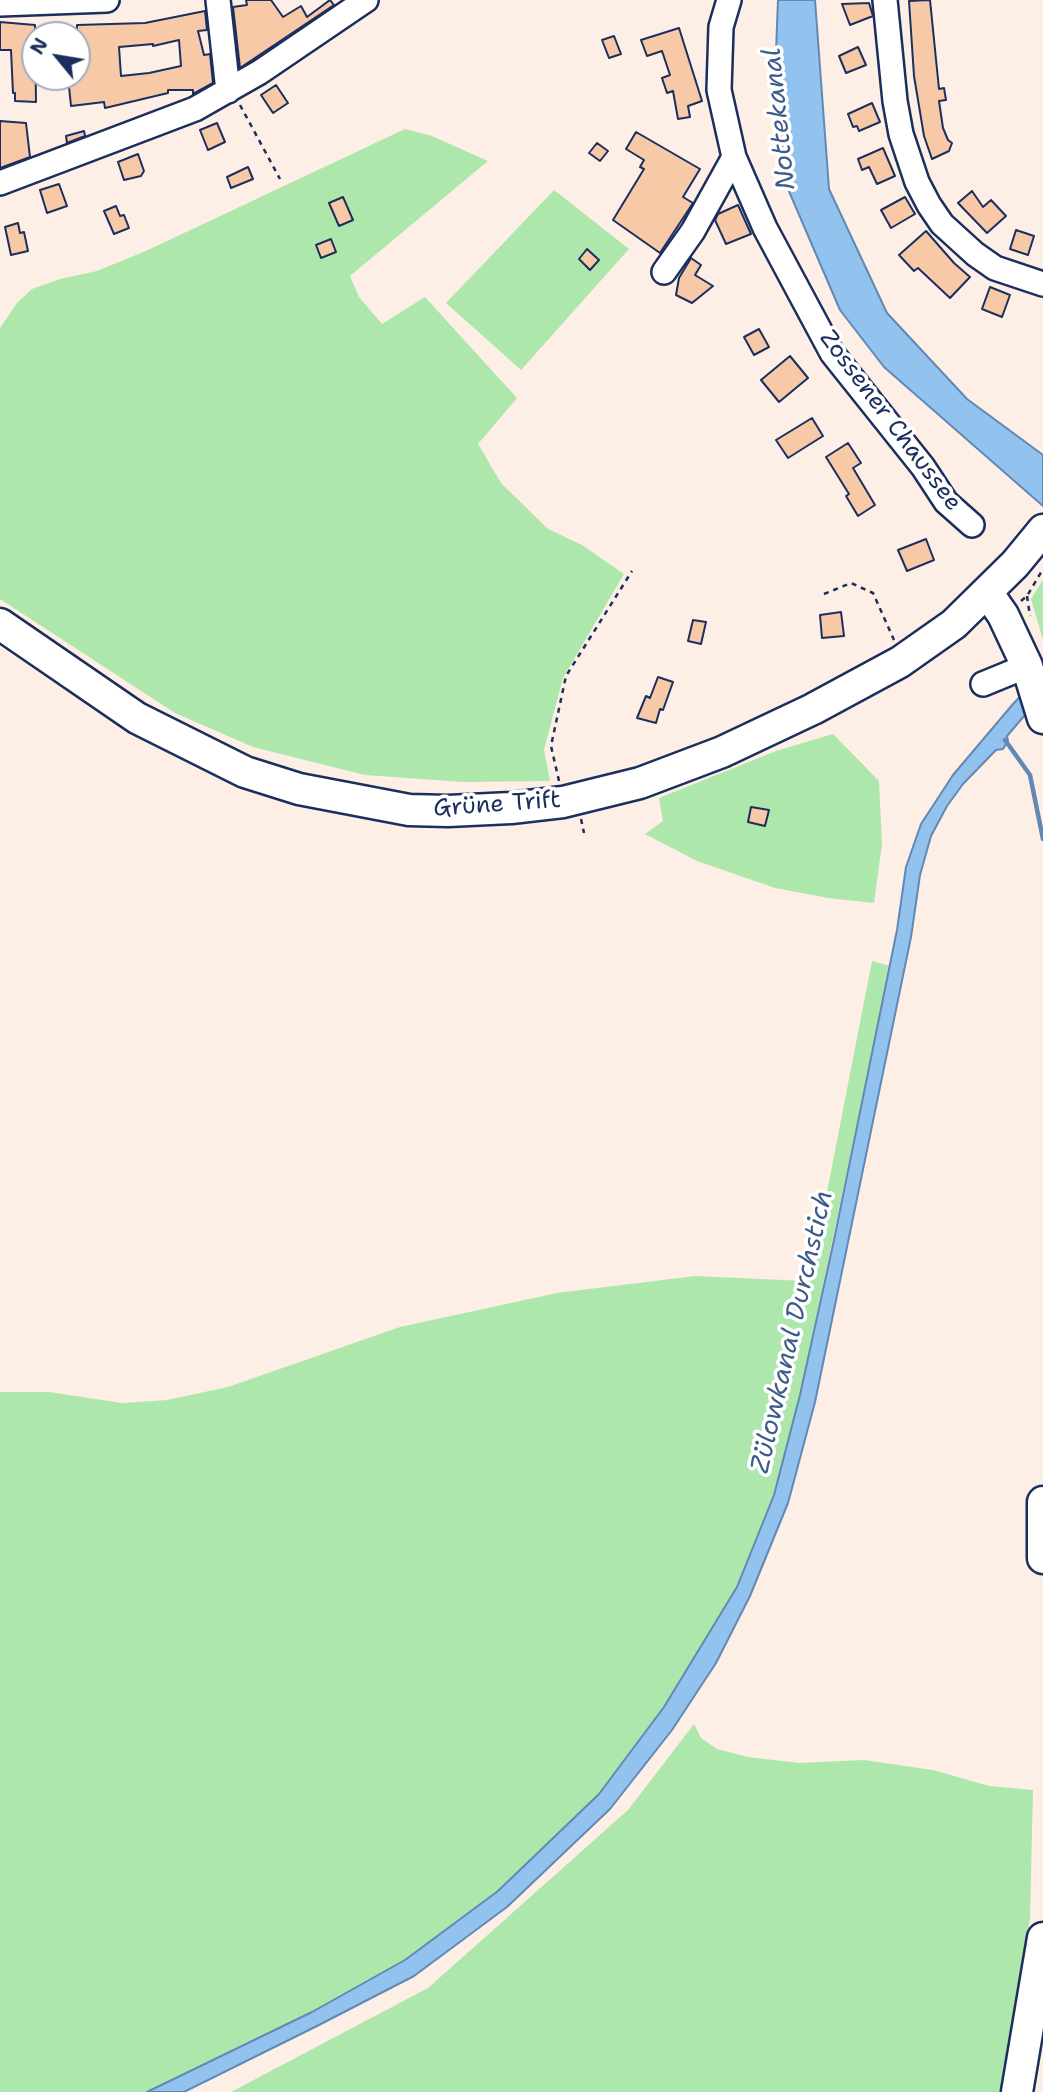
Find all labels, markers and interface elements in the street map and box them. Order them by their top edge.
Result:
north arrow [21,21,91,91]
text: N [25,33,54,59]
water label: Nottekanal [757,46,803,192]
street label: Zossener Chaussee [813,325,967,517]
street label: Grüne Trift [432,786,562,824]
water label: Zülowkanal Durchstich [745,1188,841,1476]

